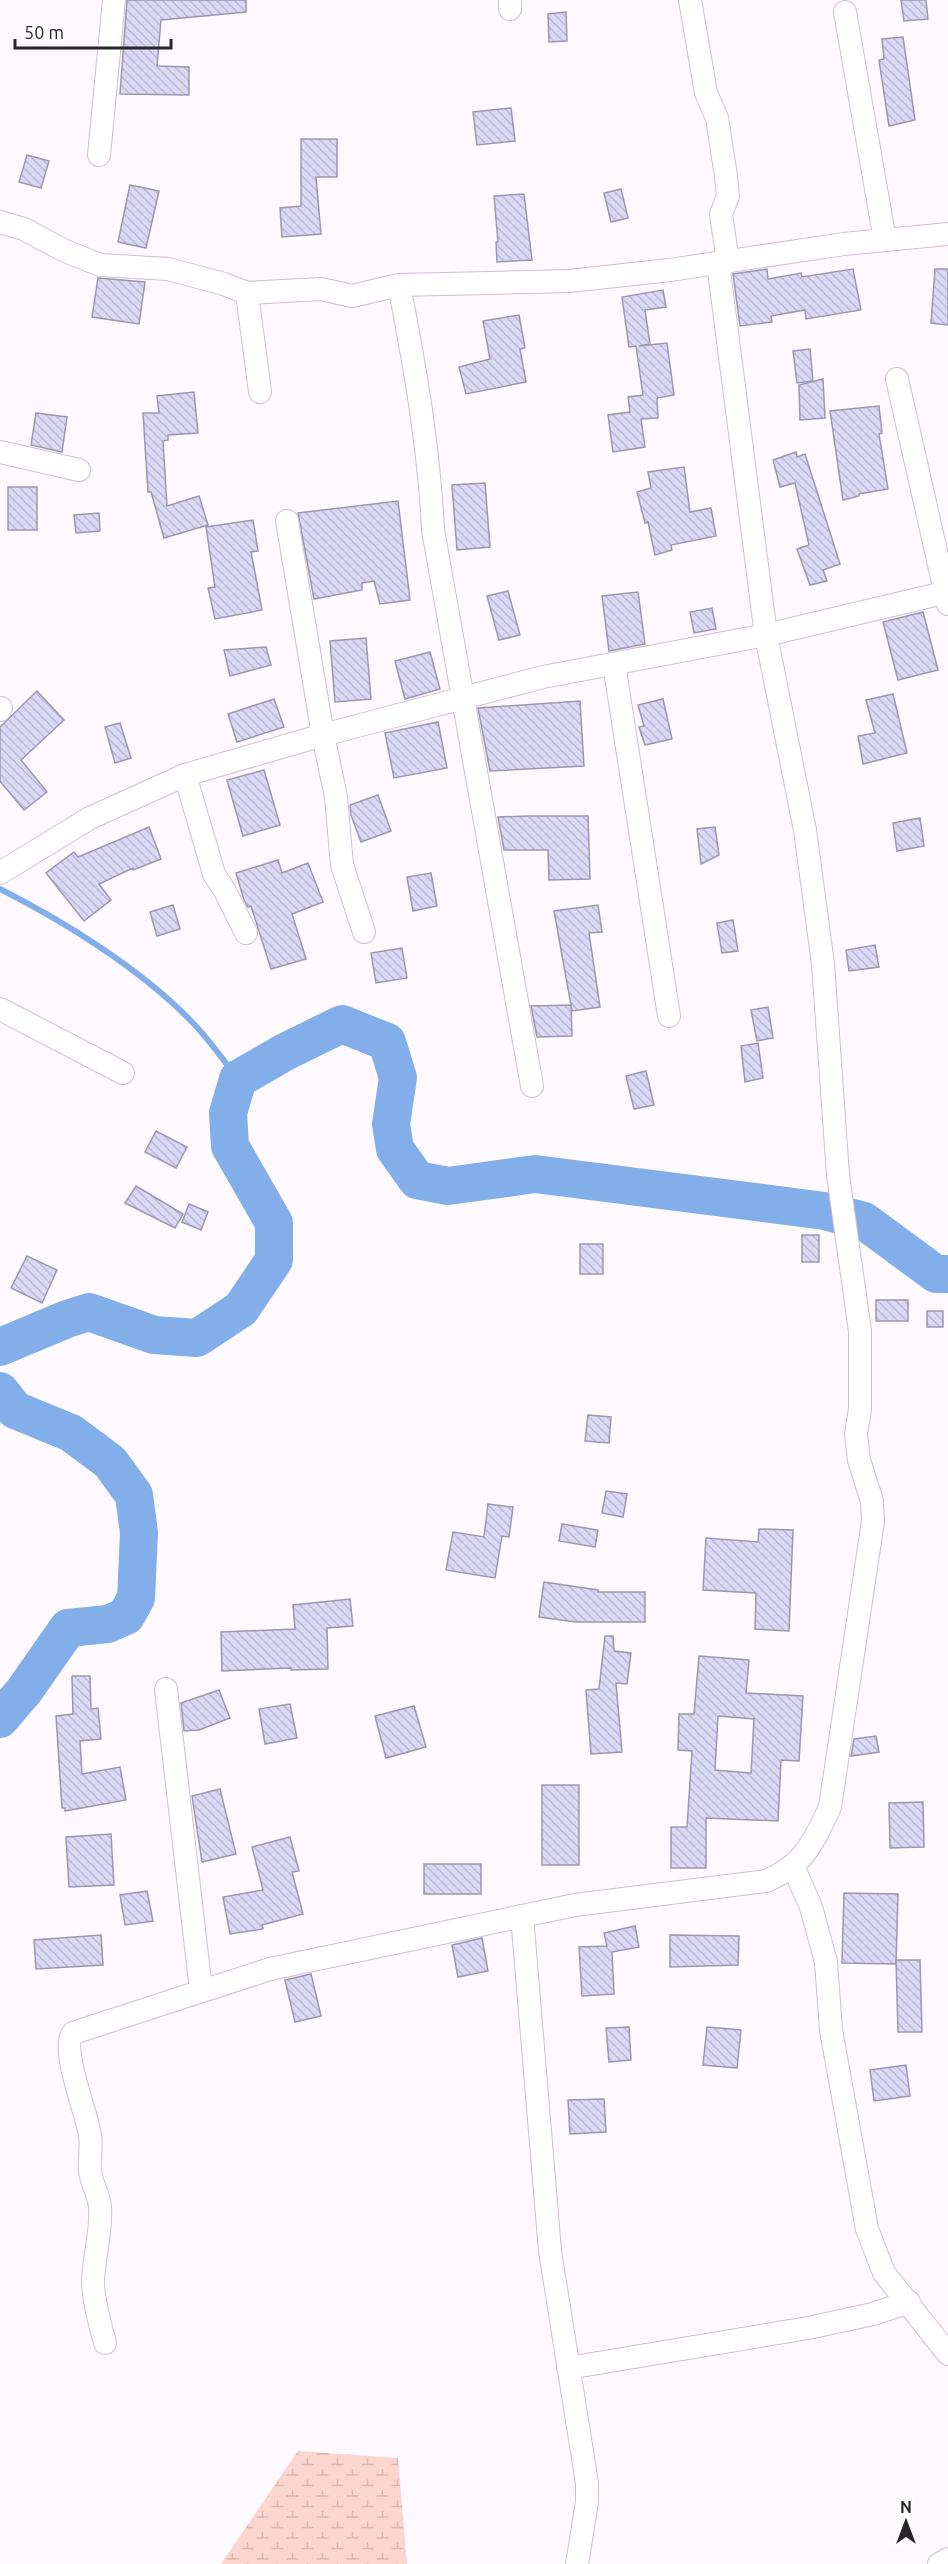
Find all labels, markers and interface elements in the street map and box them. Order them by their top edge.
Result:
scale bar [15,12,171,50]
text: 50 m [24,22,64,42]
north arrow [876,2492,936,2552]
text: N [900,2498,912,2516]

